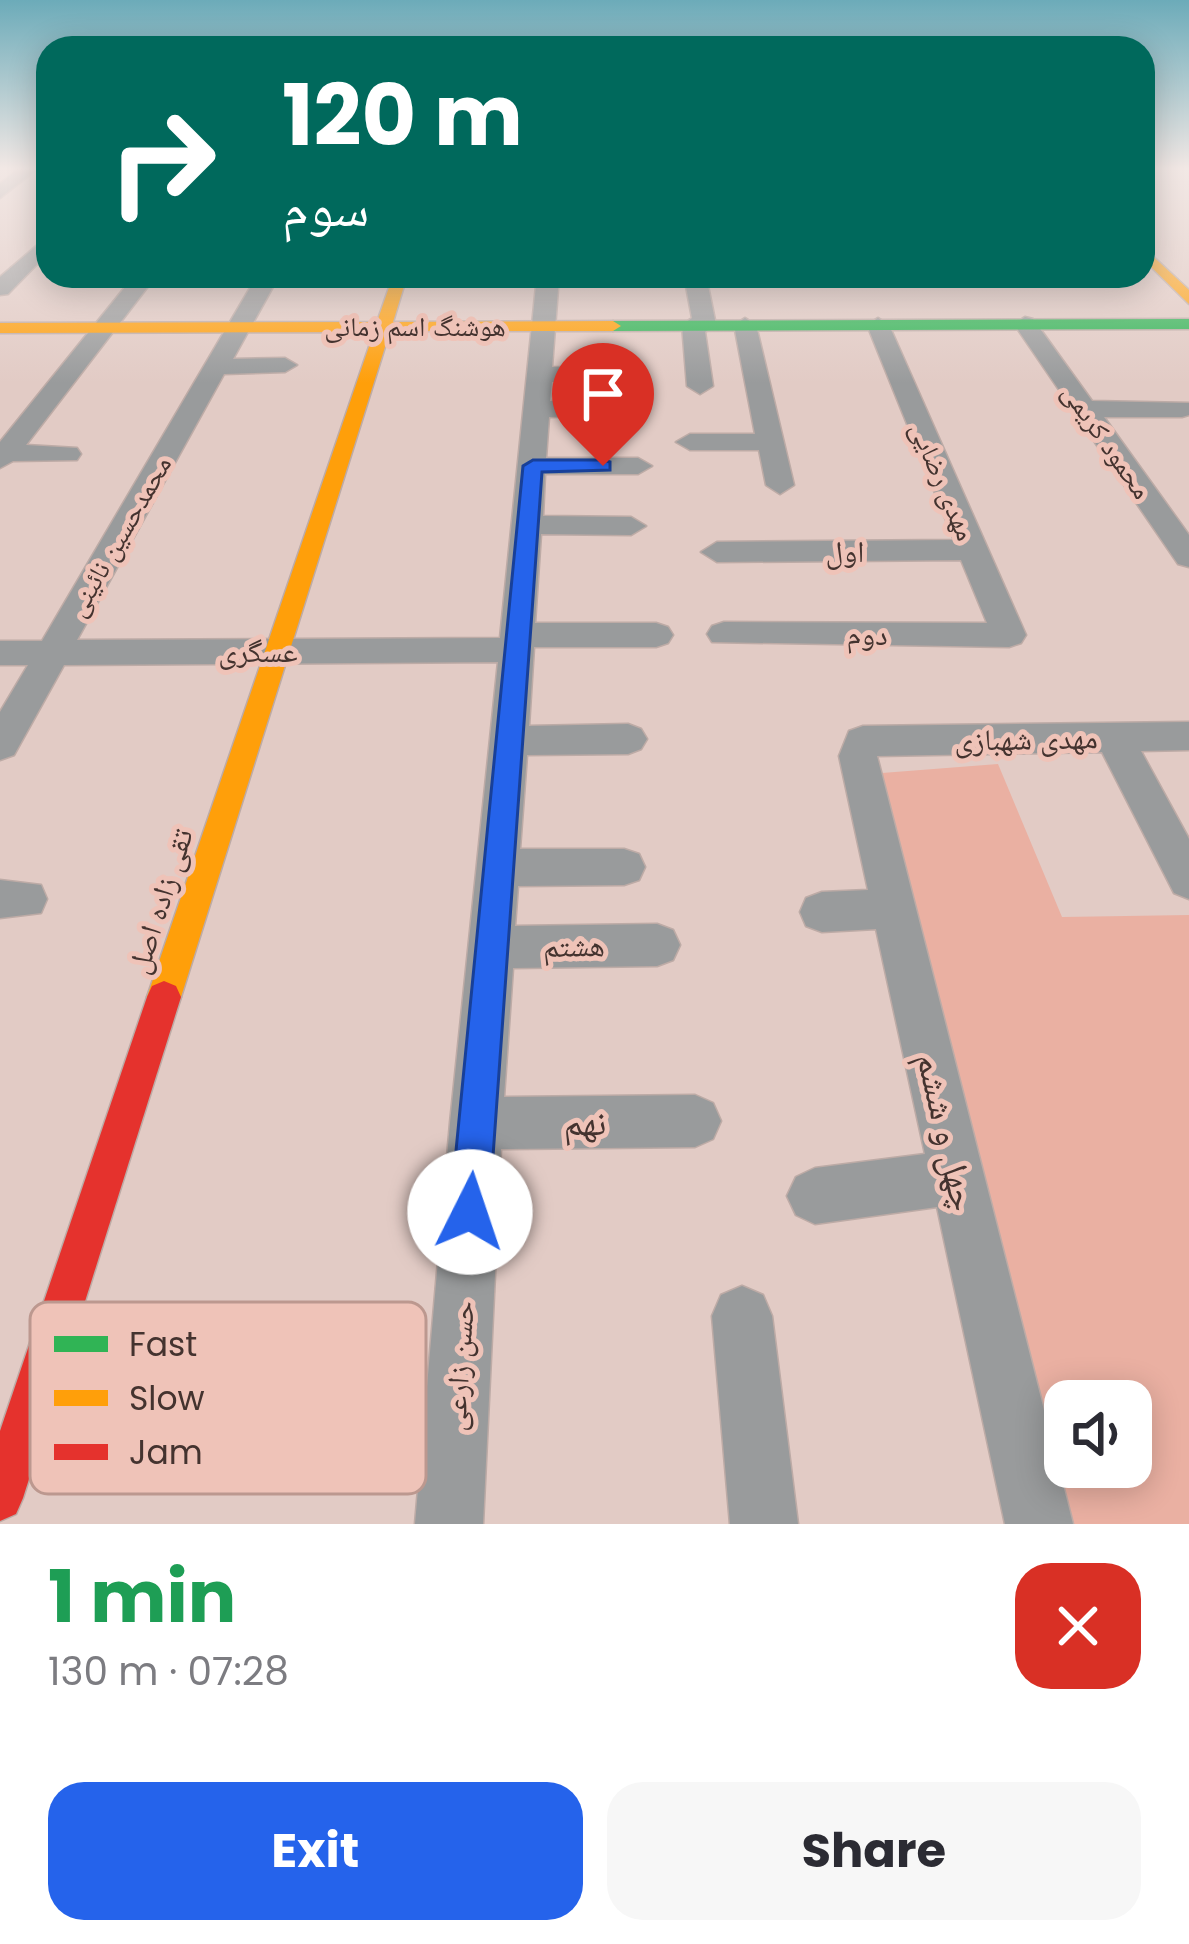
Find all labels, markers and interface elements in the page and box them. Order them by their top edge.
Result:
text: 120 m [282,57,523,174]
icon: right [84,84,240,240]
text: سوم [282,169,369,245]
street label: هوشنگ اسم زمانی [324,308,506,345]
pin [552,343,654,466]
icon: arrive [570,361,636,427]
street label: محمود کریمی [1054,376,1160,506]
street label: مهدی رضایی [901,416,985,546]
street label: محمدحسین نائینی [58,449,180,623]
street label: اول [825,530,865,573]
street label: دوم [846,613,888,656]
street label: عسگری [218,630,298,673]
street label: مهدی شهبازی [954,716,1098,762]
street label: تقی زاده اصل [116,823,204,979]
street label: هشتم [543,924,605,968]
street label: چهل و ششم [904,1048,990,1216]
street label: نهم [564,1097,606,1148]
position arrow [407,1149,533,1275]
street label: حسن زارعی [433,1299,485,1433]
legend [30,1302,426,1494]
text: Fast [129,1321,197,1368]
text: Slow [129,1375,205,1422]
map controls [1044,1380,1152,1488]
button: sound [1044,1380,1152,1488]
text: Jam [129,1429,203,1476]
text: 1 min [48,1546,236,1647]
button: close [1015,1563,1141,1689]
text: 130 m · 07:28 [48,1644,289,1699]
button: Exit [48,1782,583,1920]
button: Share [607,1782,1141,1920]

